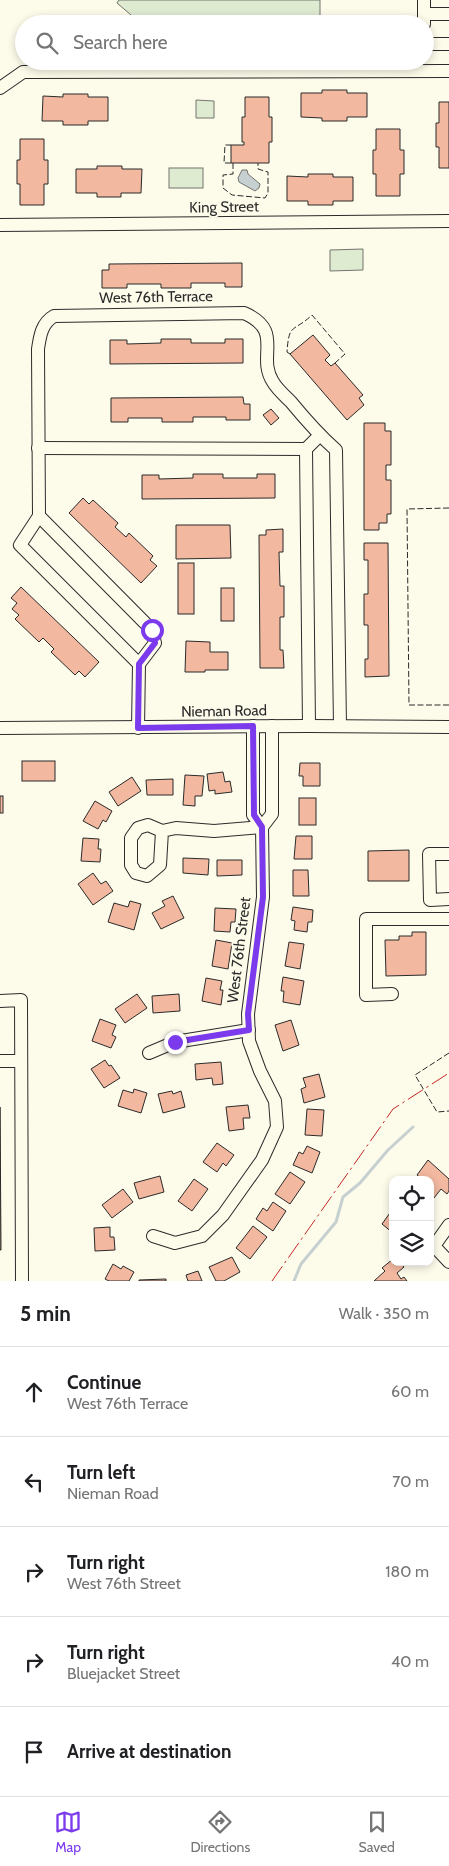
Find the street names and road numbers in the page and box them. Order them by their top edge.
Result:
street label: King Street [189,197,259,217]
street label: West 76th Terrace [99,287,213,307]
street label: Nieman Road [181,701,267,721]
street label: West 76th Street [224,896,254,1004]

